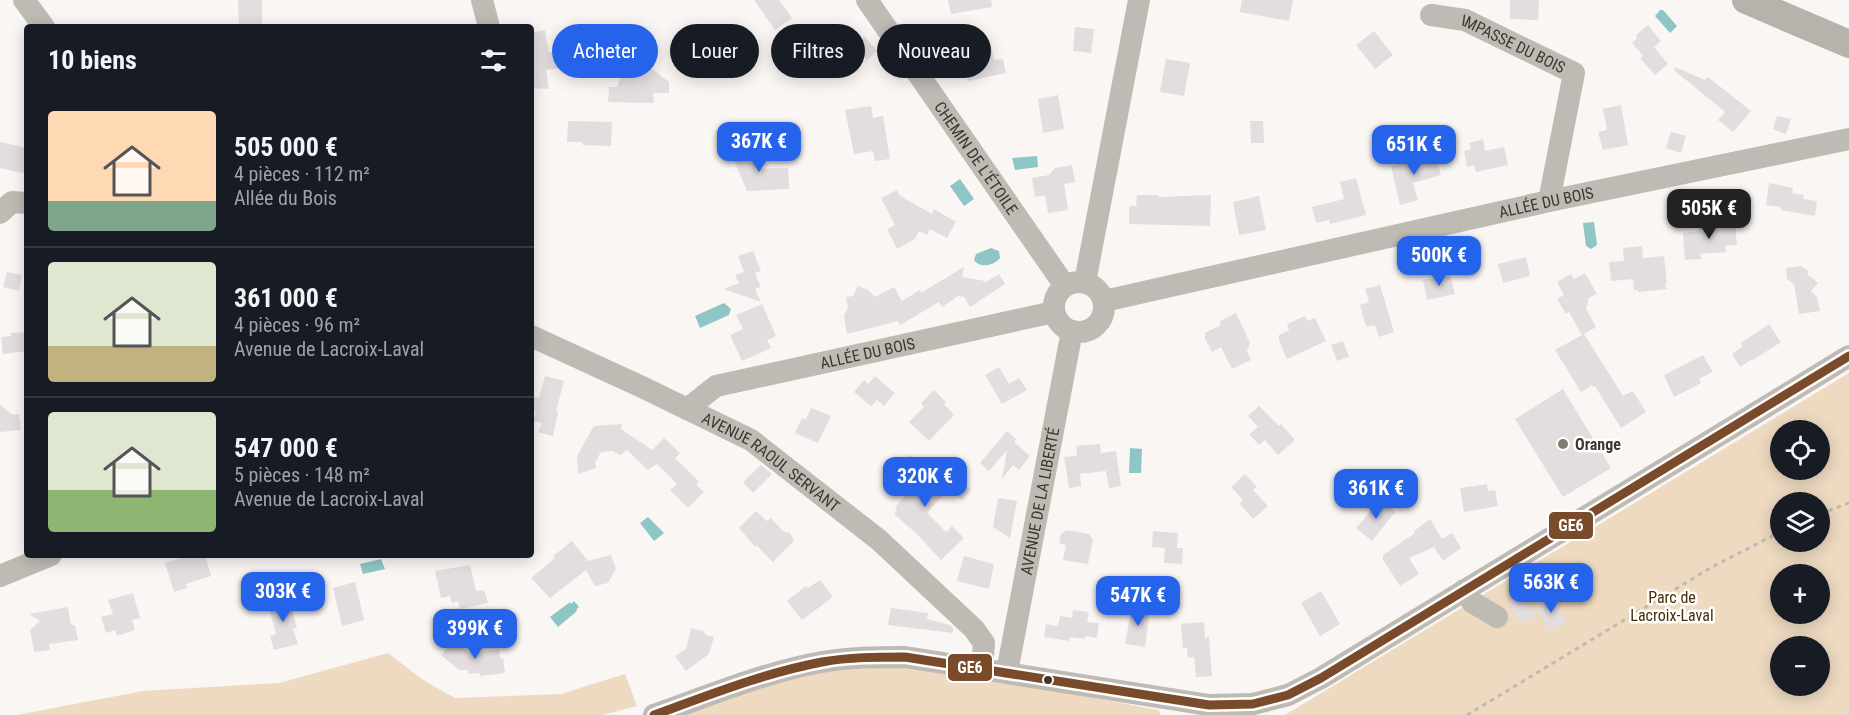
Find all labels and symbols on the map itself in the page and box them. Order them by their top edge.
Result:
street label: IMPASSE DU BOIS [1460,11,1568,77]
street label: CHEMIN DE L'ÉTOILE [930,98,1022,218]
pin: 367K € [710,122,808,173]
pin: 651K € [1365,125,1463,176]
street label: ALLÉE DU BOIS [1497,183,1595,222]
pin: 505K € [1660,189,1758,240]
pin: 500K € [1390,236,1488,287]
street label: ALLÉE DU BOIS [818,334,917,373]
street label: AVENUE RAOUL SERVANT [699,409,844,516]
street label: AVENUE DE LA LIBERTÉ [1017,426,1063,577]
place label: Orange [1575,435,1621,454]
marker: Orange [1556,437,1570,451]
pin: 320K € [876,457,974,508]
pin: 361K € [1327,469,1425,520]
line badge: GE6 [1548,511,1594,540]
text: GE6 [1558,516,1584,535]
pin: 563K € [1502,563,1600,614]
pin: 303K € [234,572,332,623]
pin: 547K € [1089,576,1187,627]
park label: Parc de Lacroix-Laval [1630,588,1714,625]
pin: 399K € [426,609,524,660]
line badge: GE6 [947,653,993,682]
text: GE6 [957,658,983,677]
unlabelled marker [1042,674,1054,686]

